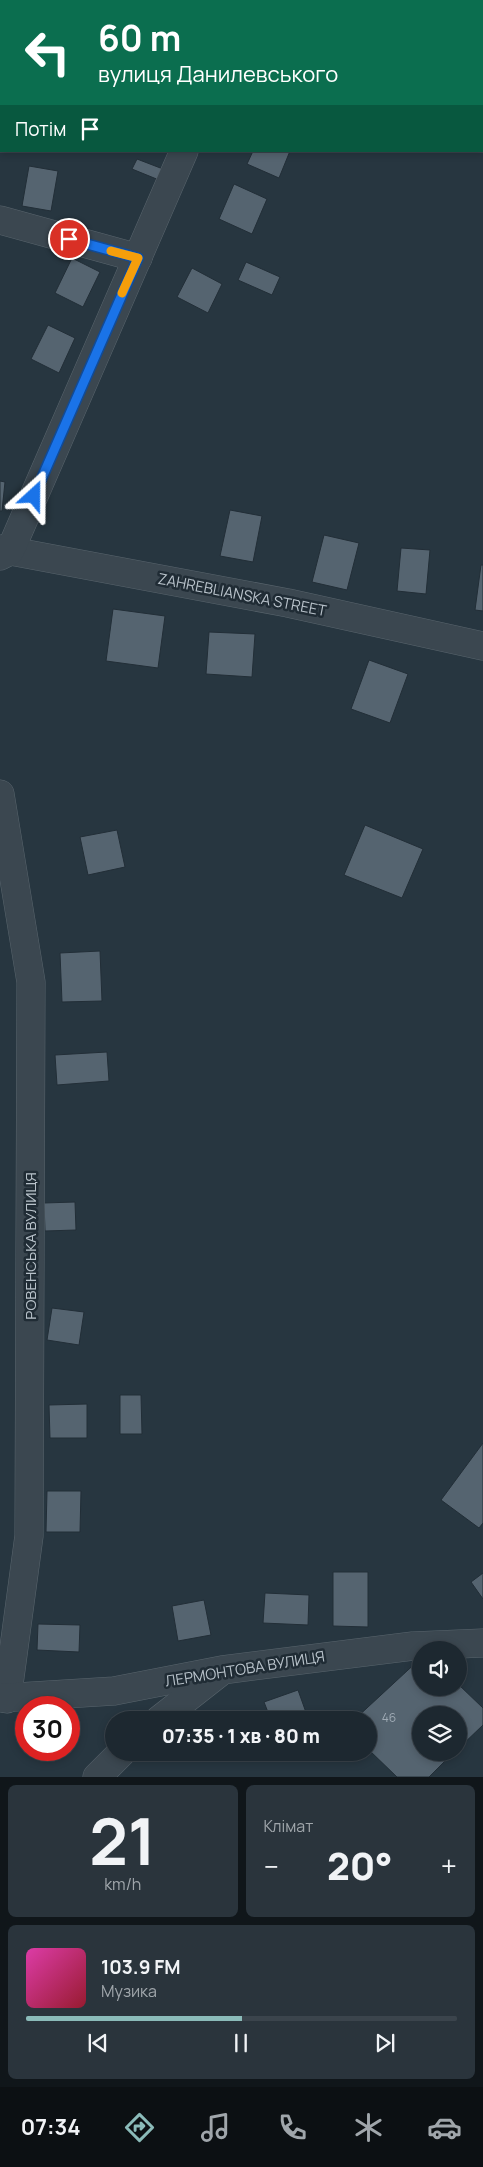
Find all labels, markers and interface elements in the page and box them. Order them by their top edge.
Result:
text: 60 m [98,14,181,62]
icon: left [15,20,80,85]
text: вулиця Данилевського [98,59,338,89]
icon: arrive [76,115,104,143]
text: Потім [15,116,66,142]
pin [48,218,90,260]
icon: arrive [55,225,83,253]
position arrow [7,469,59,521]
street label: ZAHREBLIANSKA STREET [156,568,328,621]
street label: РОВЕНСЬКА ВУЛИЦЯ [20,1172,41,1320]
map controls [412,1641,467,1761]
button: sound [412,1641,467,1696]
street label: ЛЕРМОНТОВА ВУЛИЦЯ [164,1646,326,1691]
speed limit sign: 30 [15,1696,80,1761]
button: layers [412,1706,467,1761]
house number: 46 [382,1709,396,1726]
text: 07:35 · 1 хв · 80 m [162,1723,320,1749]
text: 21 [89,1796,156,1885]
text: Клімат [264,1815,313,1837]
text: 20° [327,1839,393,1891]
text: − [264,1847,279,1885]
text: + [441,1847,457,1885]
text: km/h [104,1873,141,1895]
text: 103.9 FM [101,1954,180,1980]
text: Музика [101,1980,157,2002]
icon: previous [84,2029,112,2057]
icon: pause [227,2029,255,2057]
icon: next [371,2029,399,2057]
icon: directions [122,2110,157,2145]
icon: music [198,2110,233,2145]
icon: phone [275,2110,310,2145]
icon: climate [351,2110,386,2145]
icon: car [427,2110,462,2145]
text: 07:34 [21,2112,81,2142]

